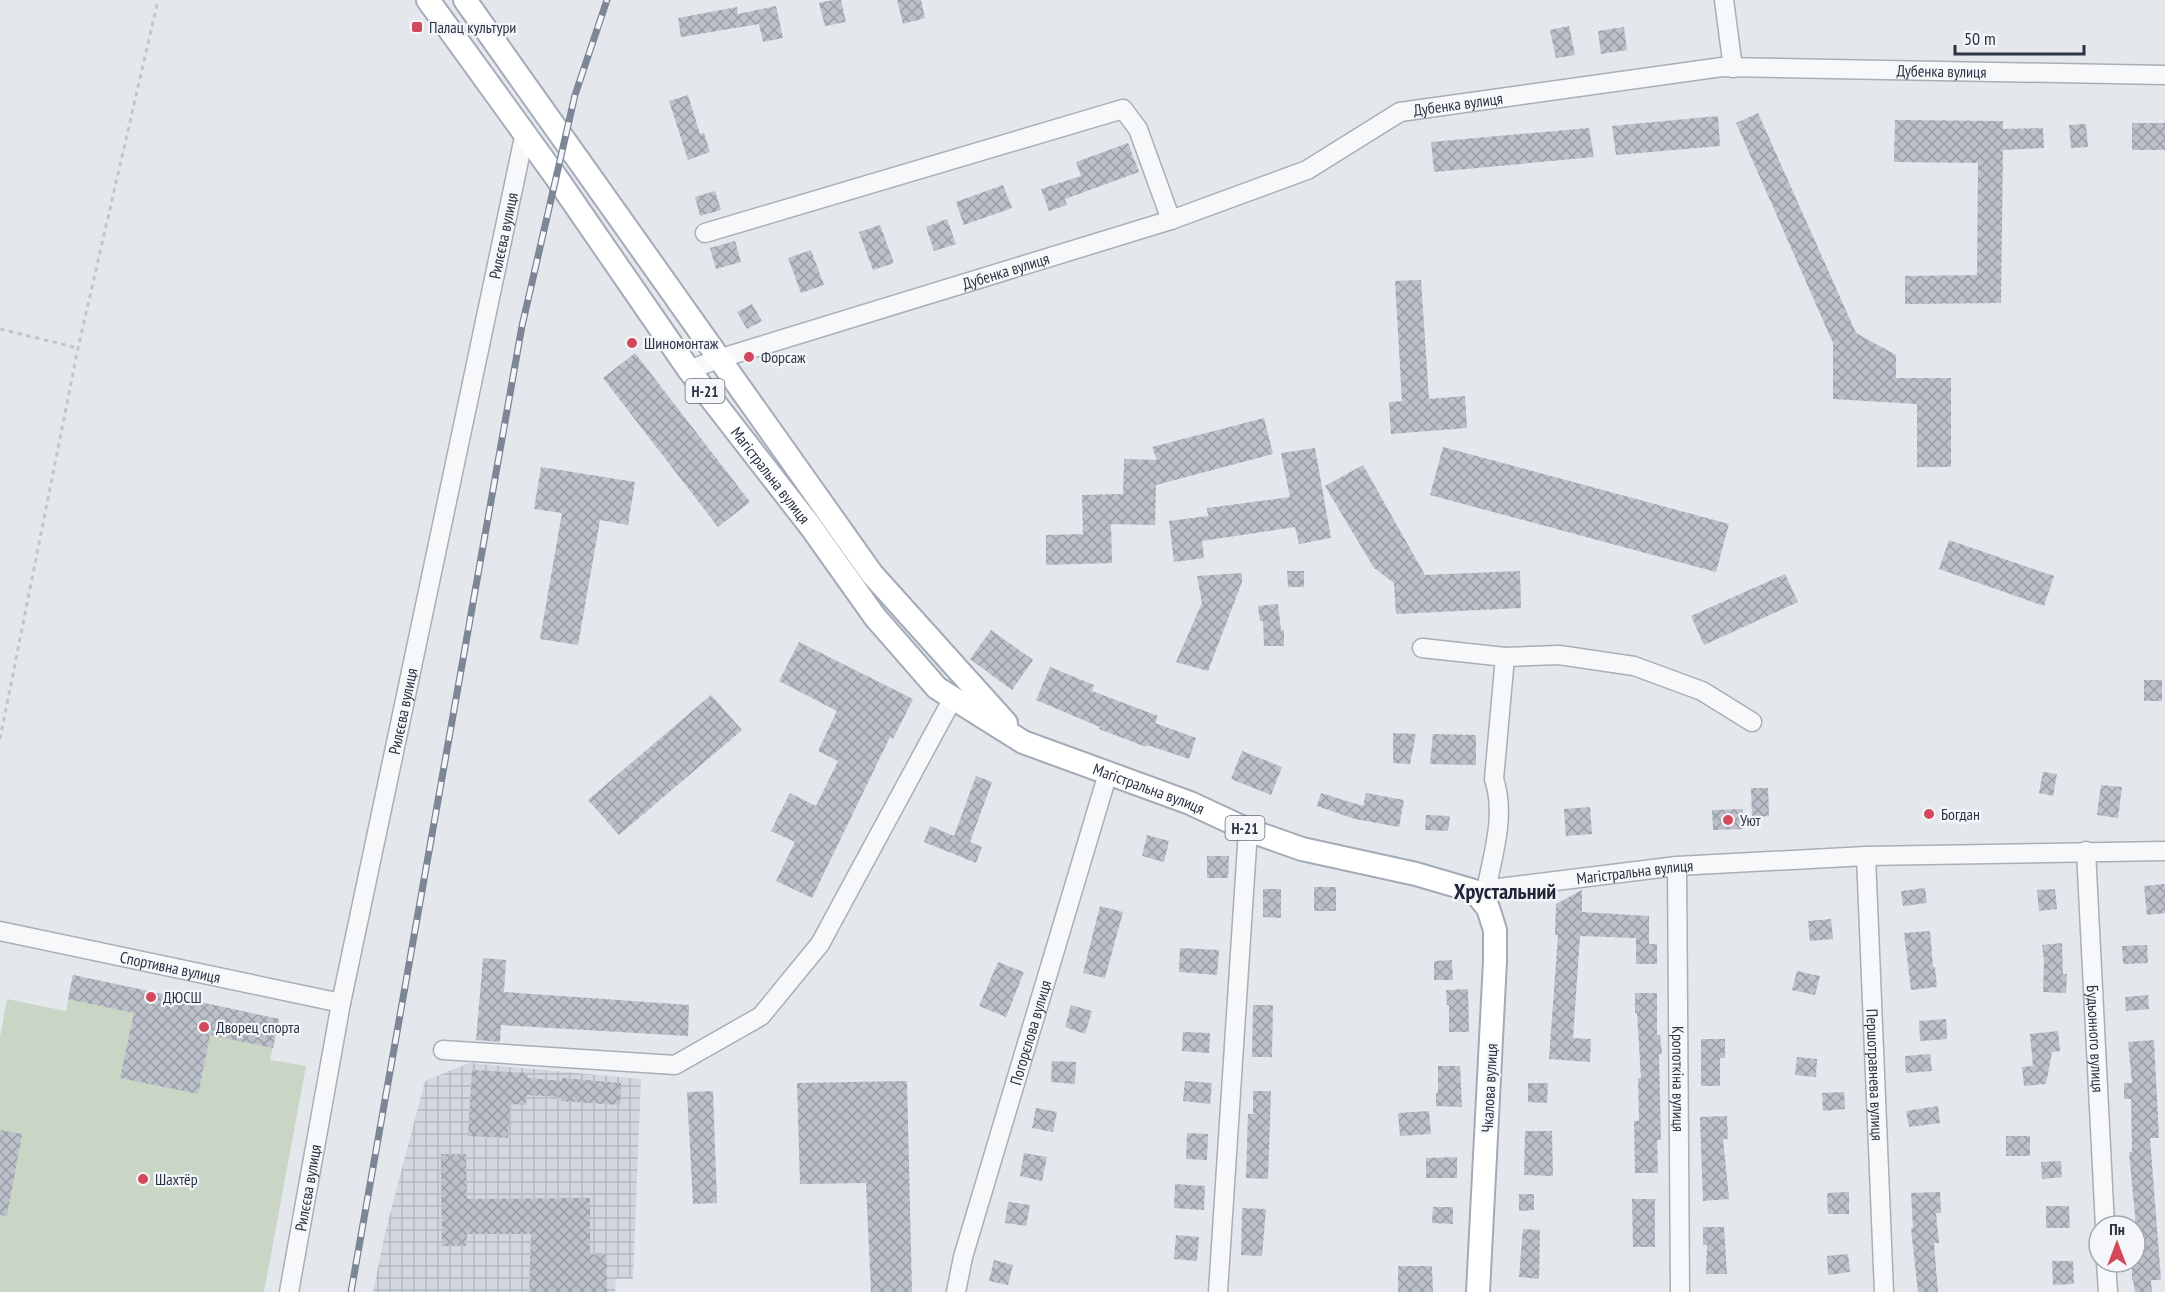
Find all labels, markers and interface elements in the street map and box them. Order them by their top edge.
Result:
place label: Палац культури [429,17,516,37]
scale bar [1955,18,2084,56]
marker: Палац культури [410,20,424,34]
text: 50 m [1964,27,1996,50]
street label: Дубенка вулиця [1896,60,1987,82]
street label: Дубенка вулиця [1412,88,1504,120]
street label: Рилєєва вулиця [484,191,522,281]
street label: Дубенка вулиця [960,248,1052,293]
place label: Шиномонтаж [644,333,719,353]
marker: Шиномонтаж [625,336,639,350]
place label: Форсаж [761,347,806,367]
marker: Форсаж [742,350,756,364]
road number: Н-21 [686,379,724,403]
street label: Магістральна вулиця [727,423,815,528]
street label: Рилєєва вулиця [384,666,422,756]
street label: Магістральна вулиця [1090,758,1208,818]
place label: Богдан [1941,804,1980,824]
marker: Богдан [1922,807,1936,821]
place label: Уют [1740,810,1762,830]
marker: Уют [1721,813,1735,827]
road number: Н-21 [1226,816,1264,840]
street label: Магістральна вулиця [1575,855,1694,888]
district label: Хрустальний [1454,877,1556,905]
street label: Спортивна вулиця [118,947,222,987]
street label: Погорєлова вулиця [1005,978,1055,1087]
street label: Будьонного вулиця [2083,985,2108,1093]
place label: ДЮСШ [163,987,202,1007]
marker: ДЮСШ [144,990,158,1004]
street label: Першотравнева вулиця [1862,1008,1888,1141]
place label: Дворец спорта [216,1017,300,1037]
marker: Дворец спорта [197,1020,211,1034]
street label: Кропоткіна вулиця [1668,1026,1689,1132]
street label: Чкалова вулиця [1477,1043,1501,1133]
street label: Рилєєва вулиця [290,1143,325,1233]
place label: Шахтёр [155,1169,198,1189]
marker: Шахтёр [136,1172,150,1186]
north arrow [2087,1214,2147,1274]
text: Пн [2109,1219,2125,1239]

